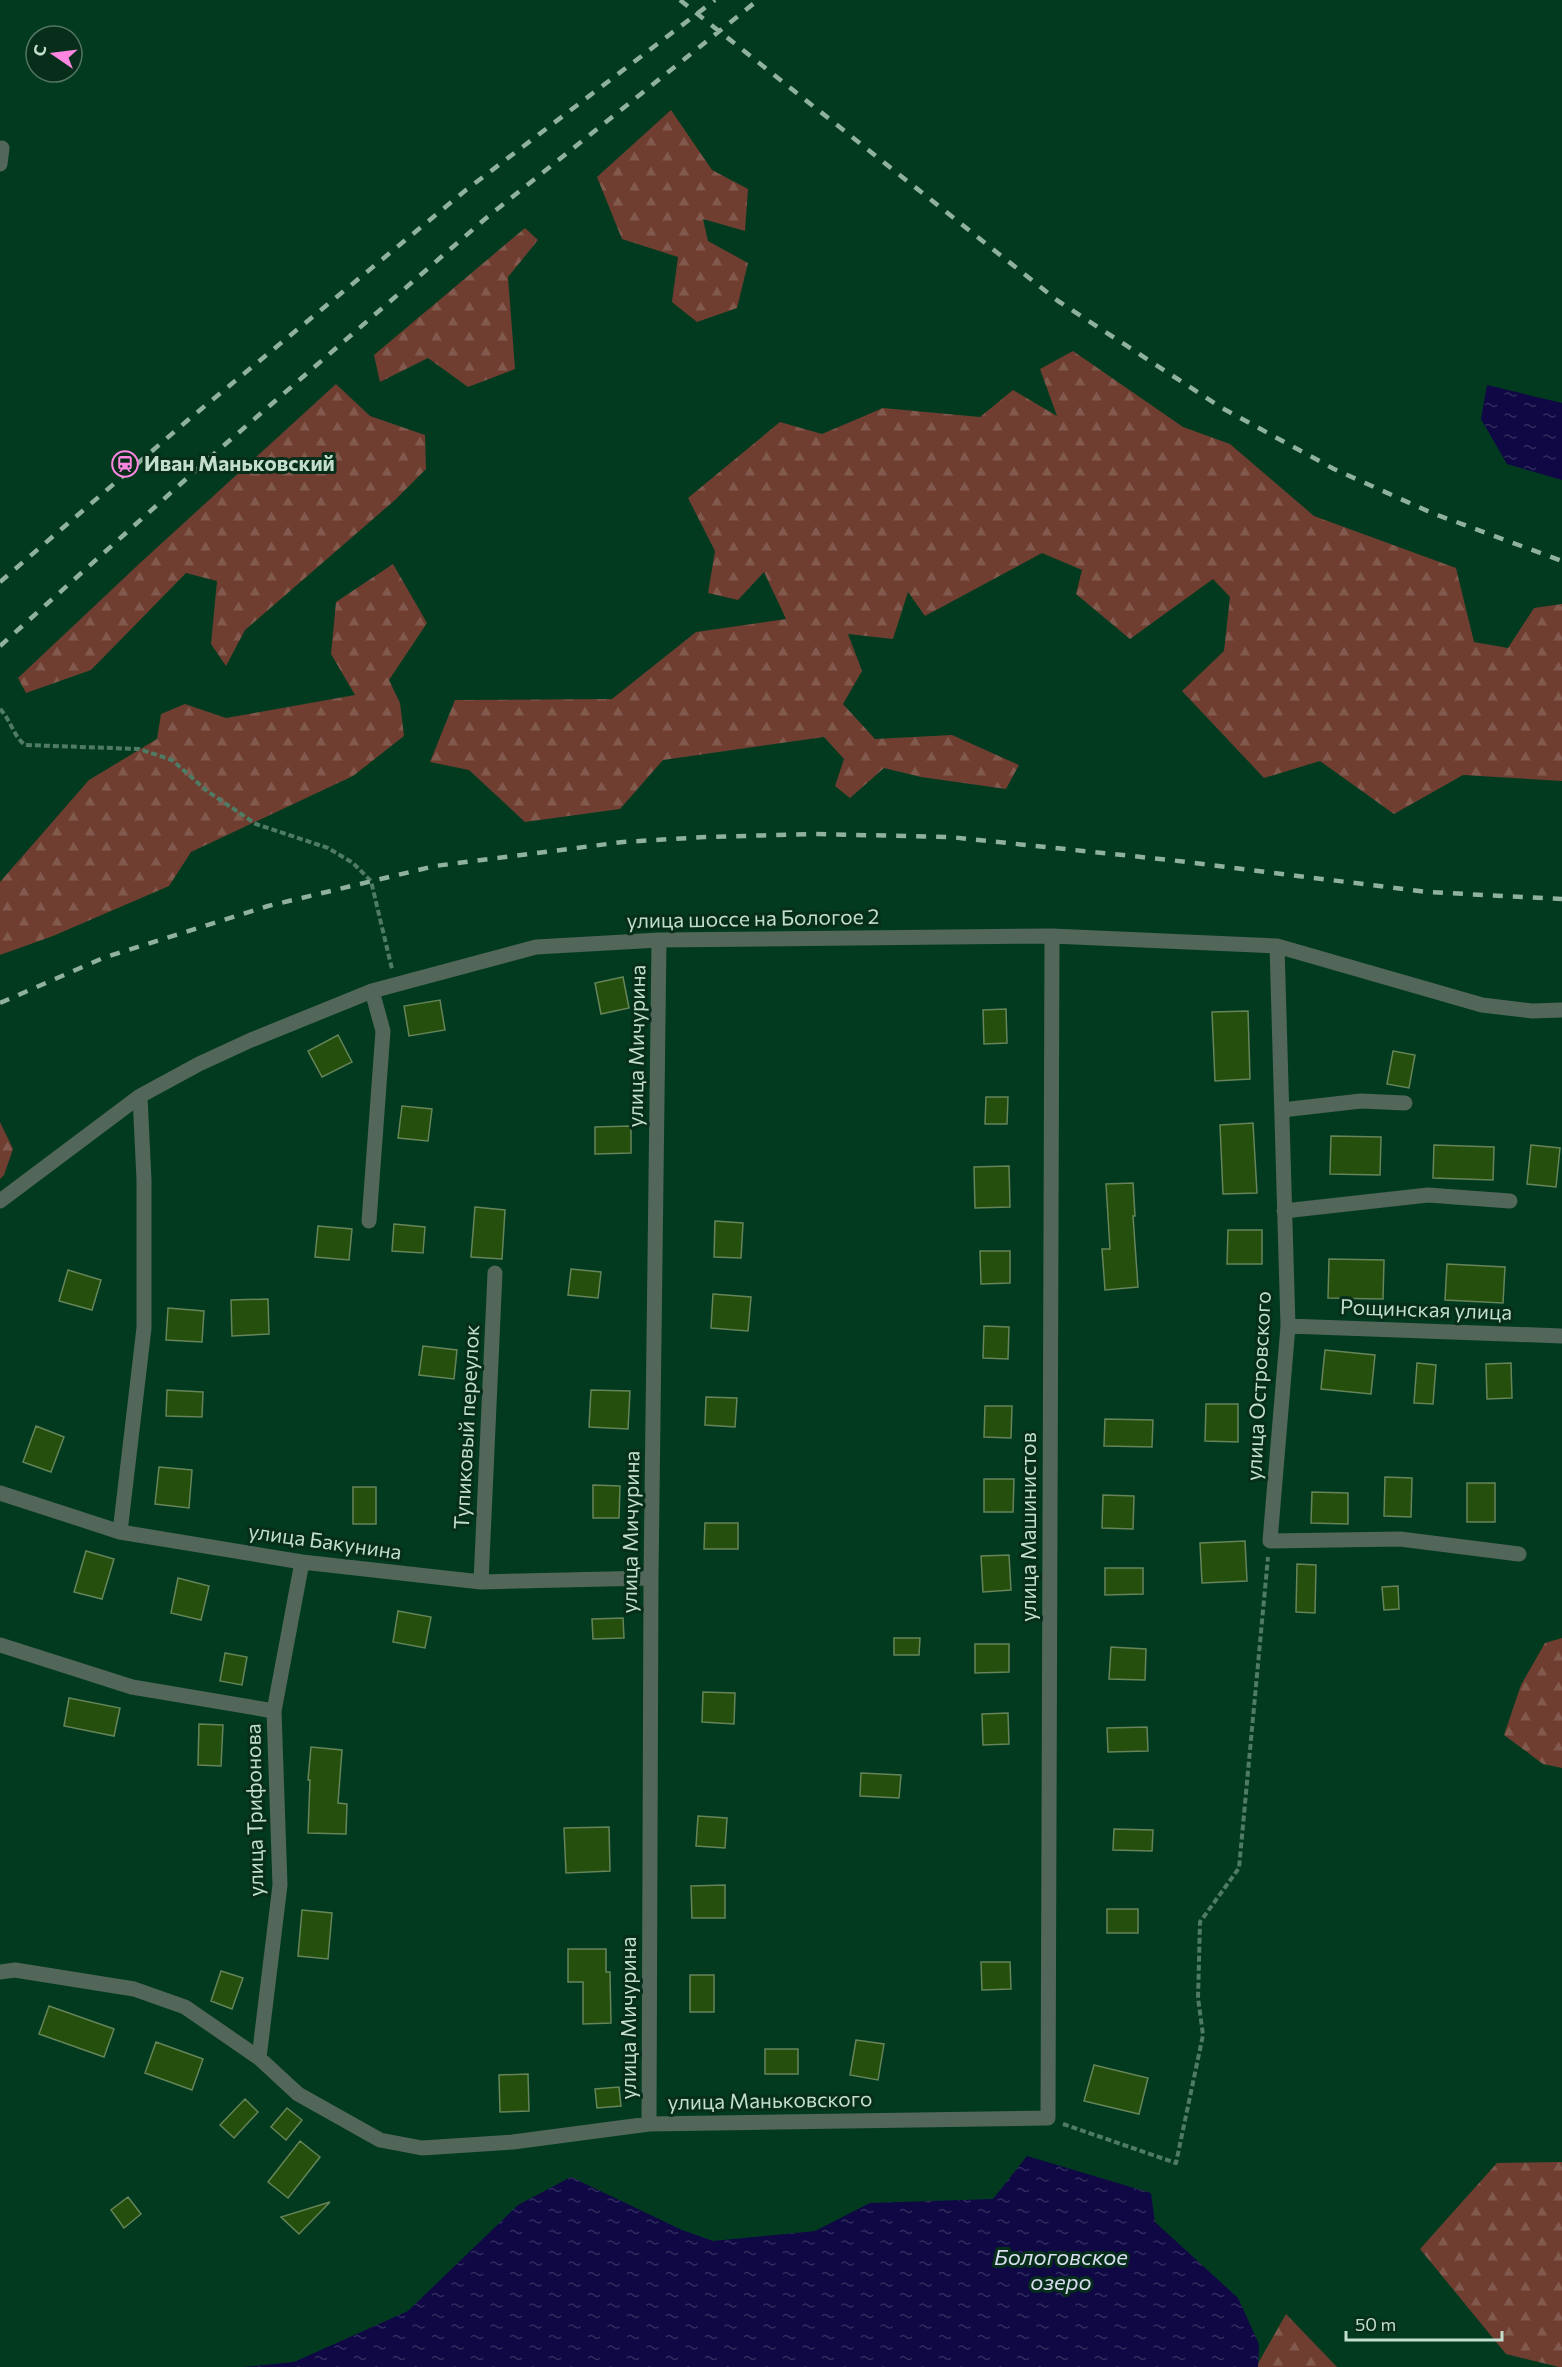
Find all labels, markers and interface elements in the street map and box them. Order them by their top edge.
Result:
north arrow [24,24,84,84]
text: С [28,43,50,58]
station icon: Иван Маньковский [110,449,140,479]
place label: Иван Маньковский [144,450,335,475]
street label: улица шоссе на Бологое 2 [626,903,880,932]
street label: улица Мичурина [622,964,649,1128]
street label: улица Островского [1240,1290,1275,1482]
street label: Рощинская улица [1340,1293,1513,1324]
street label: Тупиковый переулок [448,1324,483,1530]
street label: улица Машинистов [1015,1432,1040,1622]
street label: улица Мичурина [616,1450,643,1614]
street label: улица Бакунина [247,1517,403,1564]
street label: улица Трифонова [239,1723,268,1897]
street label: улица Мичурина [615,1937,640,2099]
street label: улица Маньковского [667,2085,873,2114]
water label: Бологовское озеро [994,2243,1128,2295]
scale bar [1346,2304,1502,2342]
text: 50 m [1355,2313,1396,2335]

